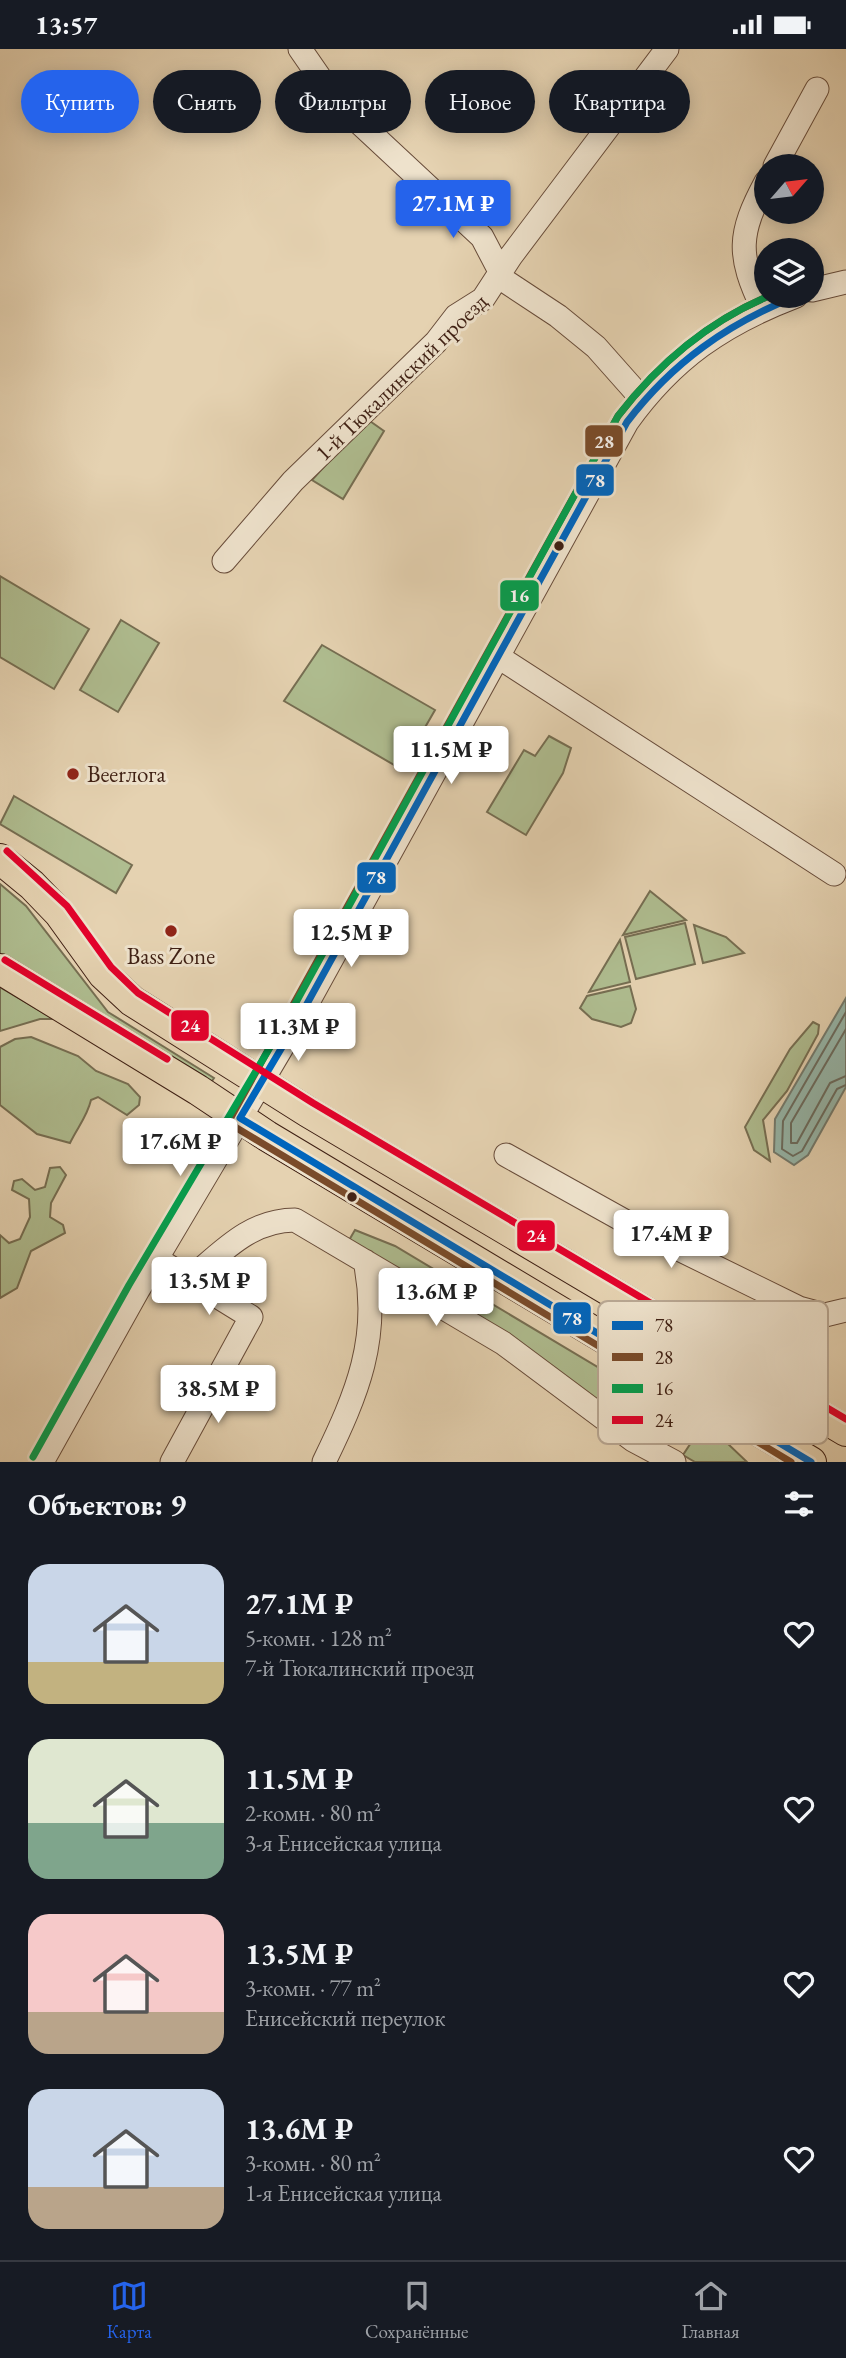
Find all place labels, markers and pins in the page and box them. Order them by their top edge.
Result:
pin: 27.1M ₽ [388,181,518,240]
unlabelled marker [552,539,566,553]
pin: 11.5M ₽ [386,727,516,786]
place label: Beerлога [87,759,166,789]
marker: Beerлога [65,766,81,782]
pin: 12.5M ₽ [286,909,416,969]
marker: Bass Zone [163,923,179,939]
place label: Bass Zone [127,941,215,971]
pin: 11.3M ₽ [233,1003,363,1063]
pin: 17.6M ₽ [115,1119,245,1178]
unlabelled marker [345,1190,359,1204]
pin: 17.4M ₽ [606,1211,736,1270]
pin: 13.5M ₽ [144,1257,274,1317]
pin: 13.6M ₽ [371,1269,501,1328]
pin: 38.5M ₽ [153,1365,283,1425]

